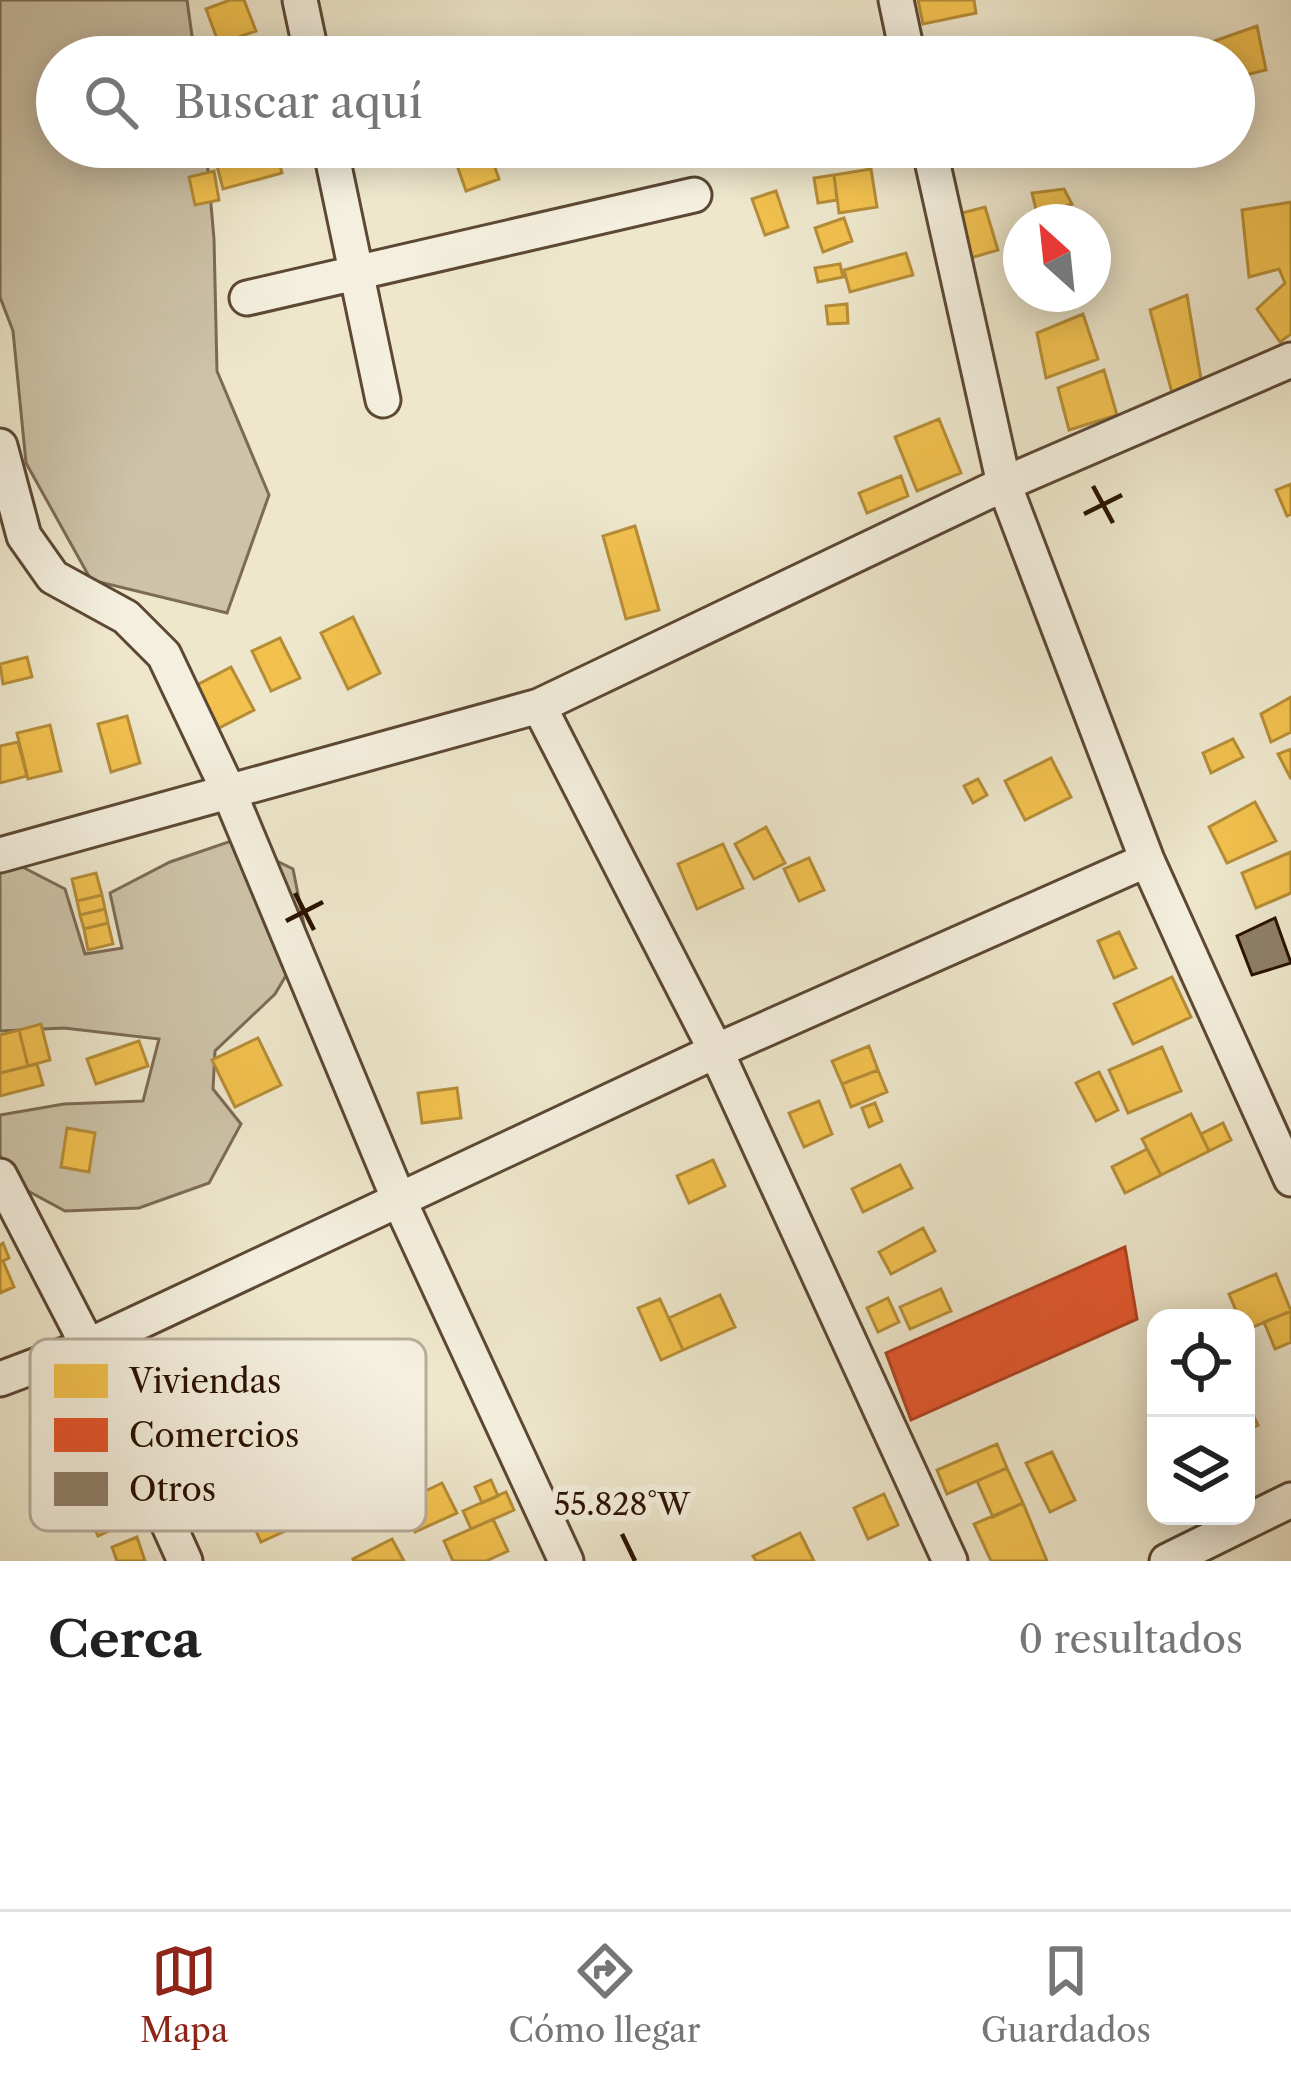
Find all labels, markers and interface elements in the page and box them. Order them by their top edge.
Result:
search box [36,36,1255,168]
icon: search [78,69,144,135]
text: Buscar aquí [174,74,423,130]
north arrow [1003,204,1111,312]
map controls [1147,1309,1255,1525]
button: locate [1147,1309,1255,1417]
legend [30,1339,426,1531]
text: Viviendas [128,1361,281,1402]
text: Comercios [129,1415,299,1456]
button: layers [1147,1417,1255,1525]
text: Otros [129,1469,216,1510]
text: 55.828°W [554,1486,691,1523]
text: Cerca [48,1608,202,1670]
text: 0 resultados [1019,1615,1243,1663]
tab: Mapa [140,1938,228,2051]
tab: Cómo llegar [509,1938,701,2051]
tab: Guardados [981,1938,1151,2051]

